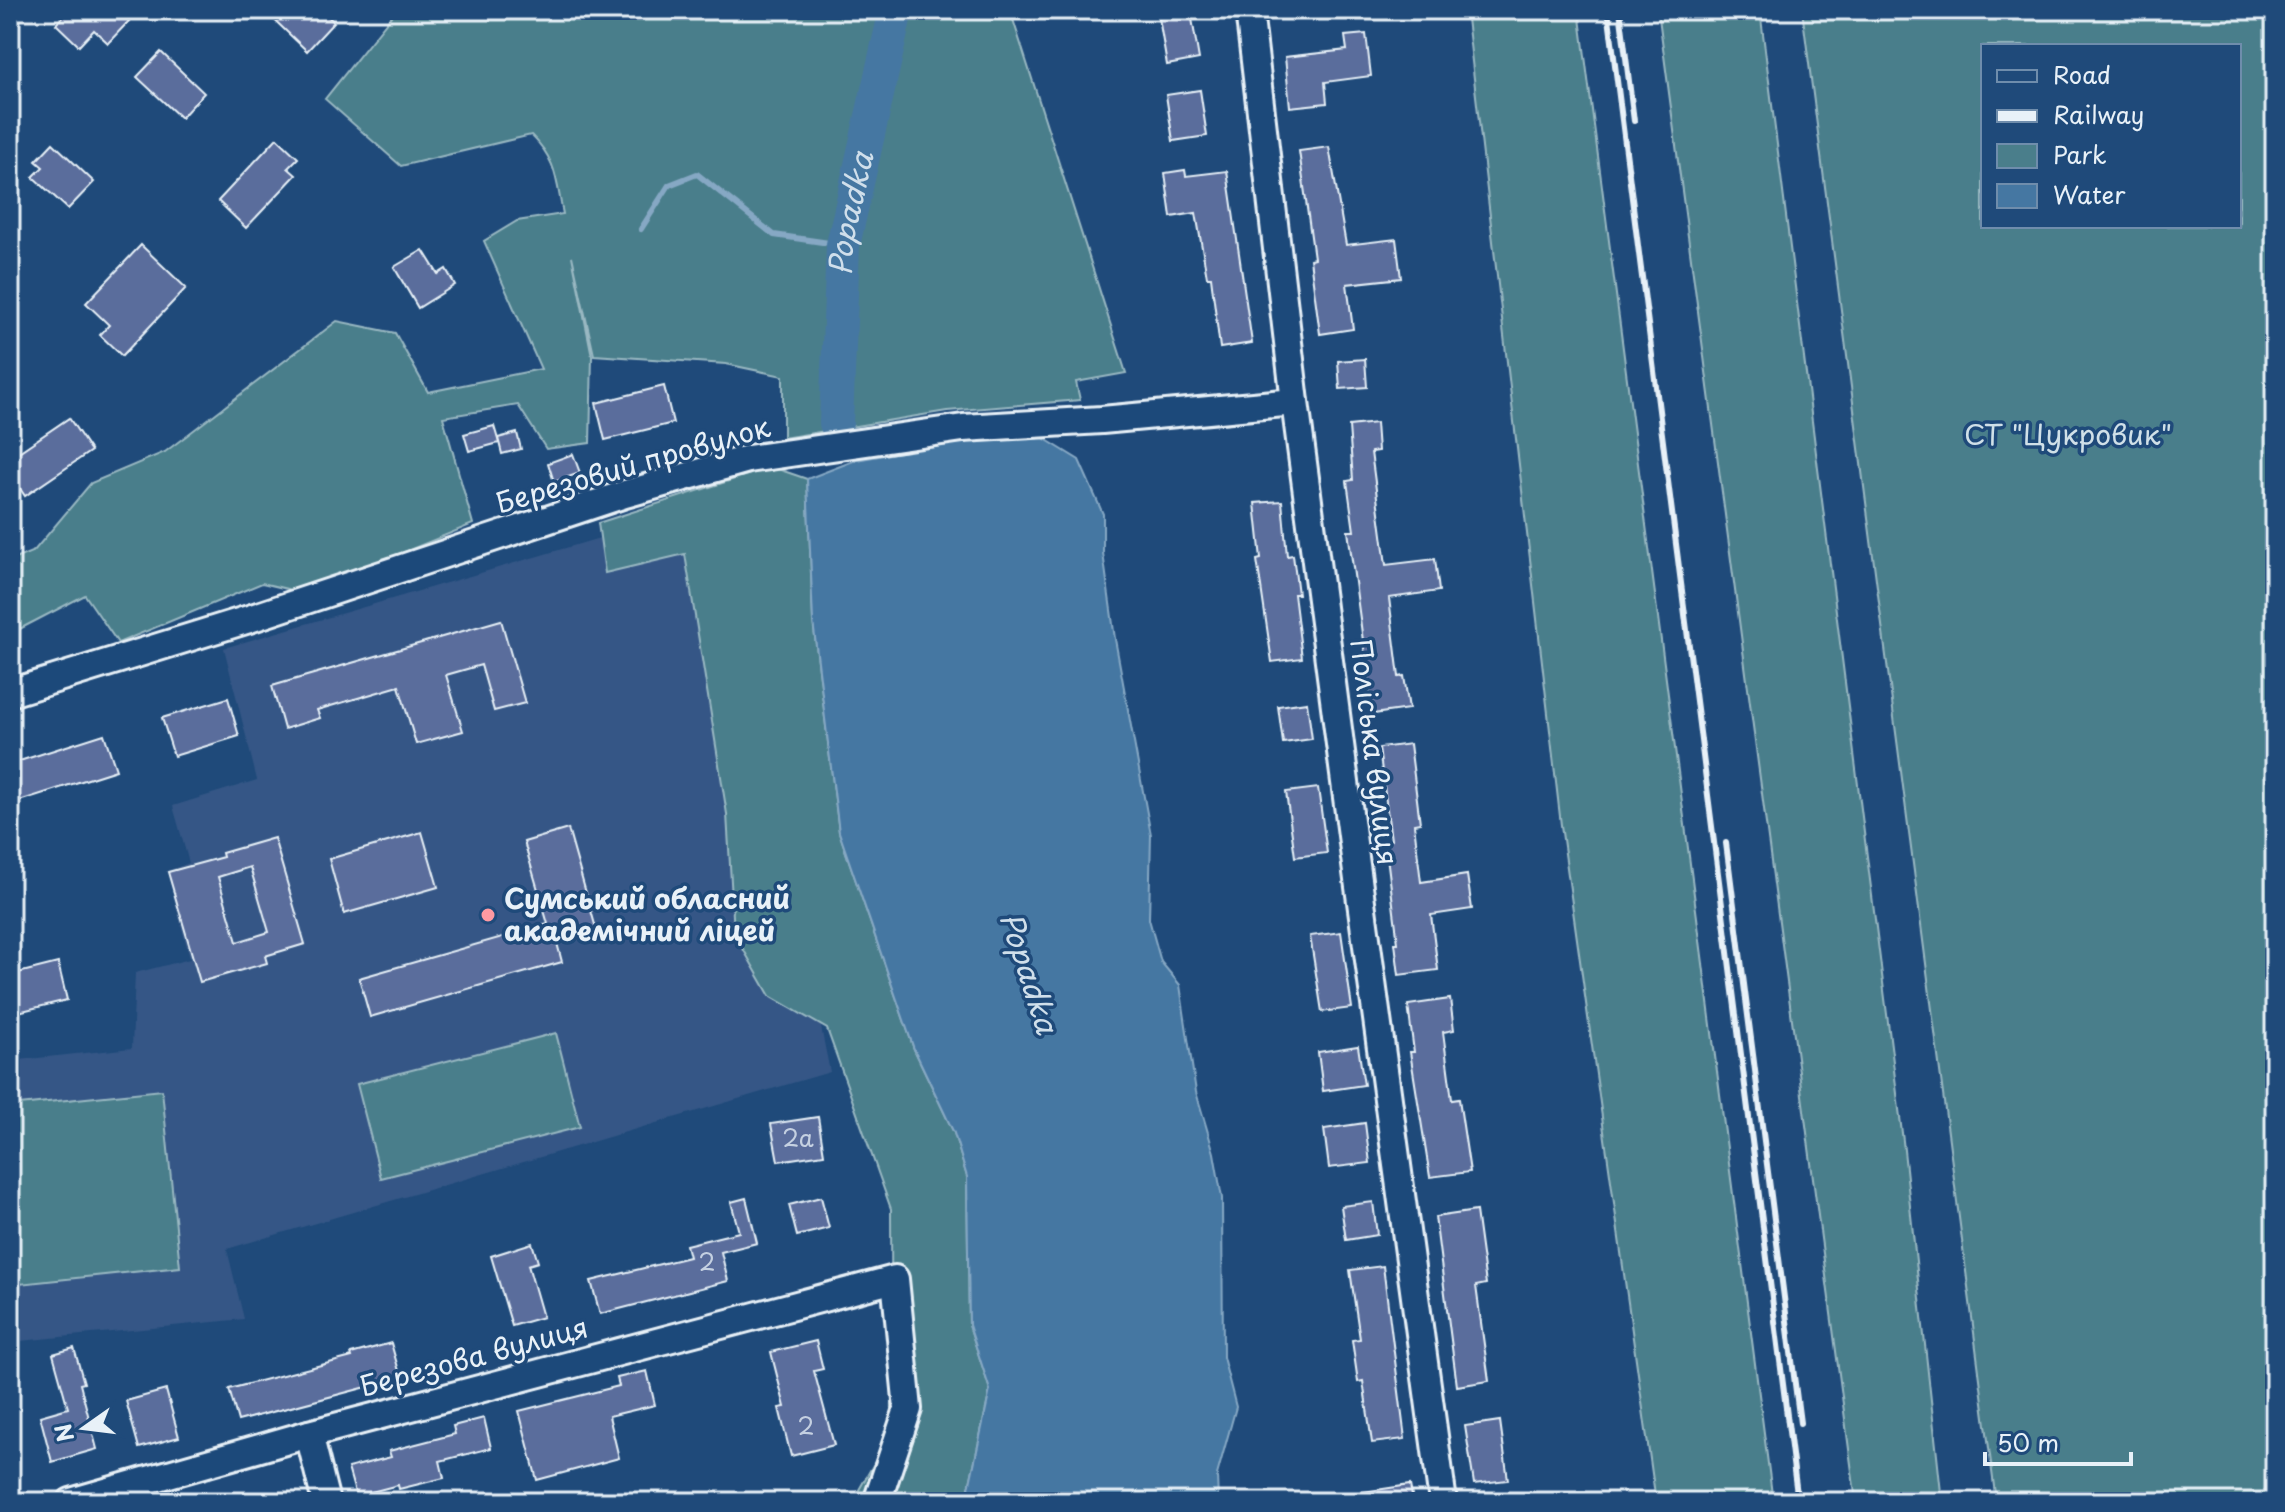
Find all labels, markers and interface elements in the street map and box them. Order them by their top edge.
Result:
legend [1981,44,2241,228]
text: Road [2053,56,2111,92]
text: Railway [2053,96,2144,132]
text: Park [2053,136,2107,172]
water label: Popadka [817,146,884,277]
text: Water [2053,176,2126,212]
street label: Березовий провулок [490,404,775,523]
park label: СТ "Цукровик" [1964,412,2172,455]
street label: Поліська вулиця [1340,636,1411,867]
place label: Сумський обласний академічний ліцей [504,876,790,951]
water label: Popadka [990,905,1072,1040]
marker: Сумський обласний академічний ліцей [479,906,497,924]
house number: 2а [782,1119,814,1155]
house number: 2 [699,1243,716,1279]
street label: Березова вулиця [355,1304,593,1407]
north arrow [44,1388,124,1468]
house number: 2 [798,1407,815,1443]
scale bar [1985,1416,2131,1466]
text: N [45,1421,81,1446]
text: 50 m [1997,1424,2059,1460]

